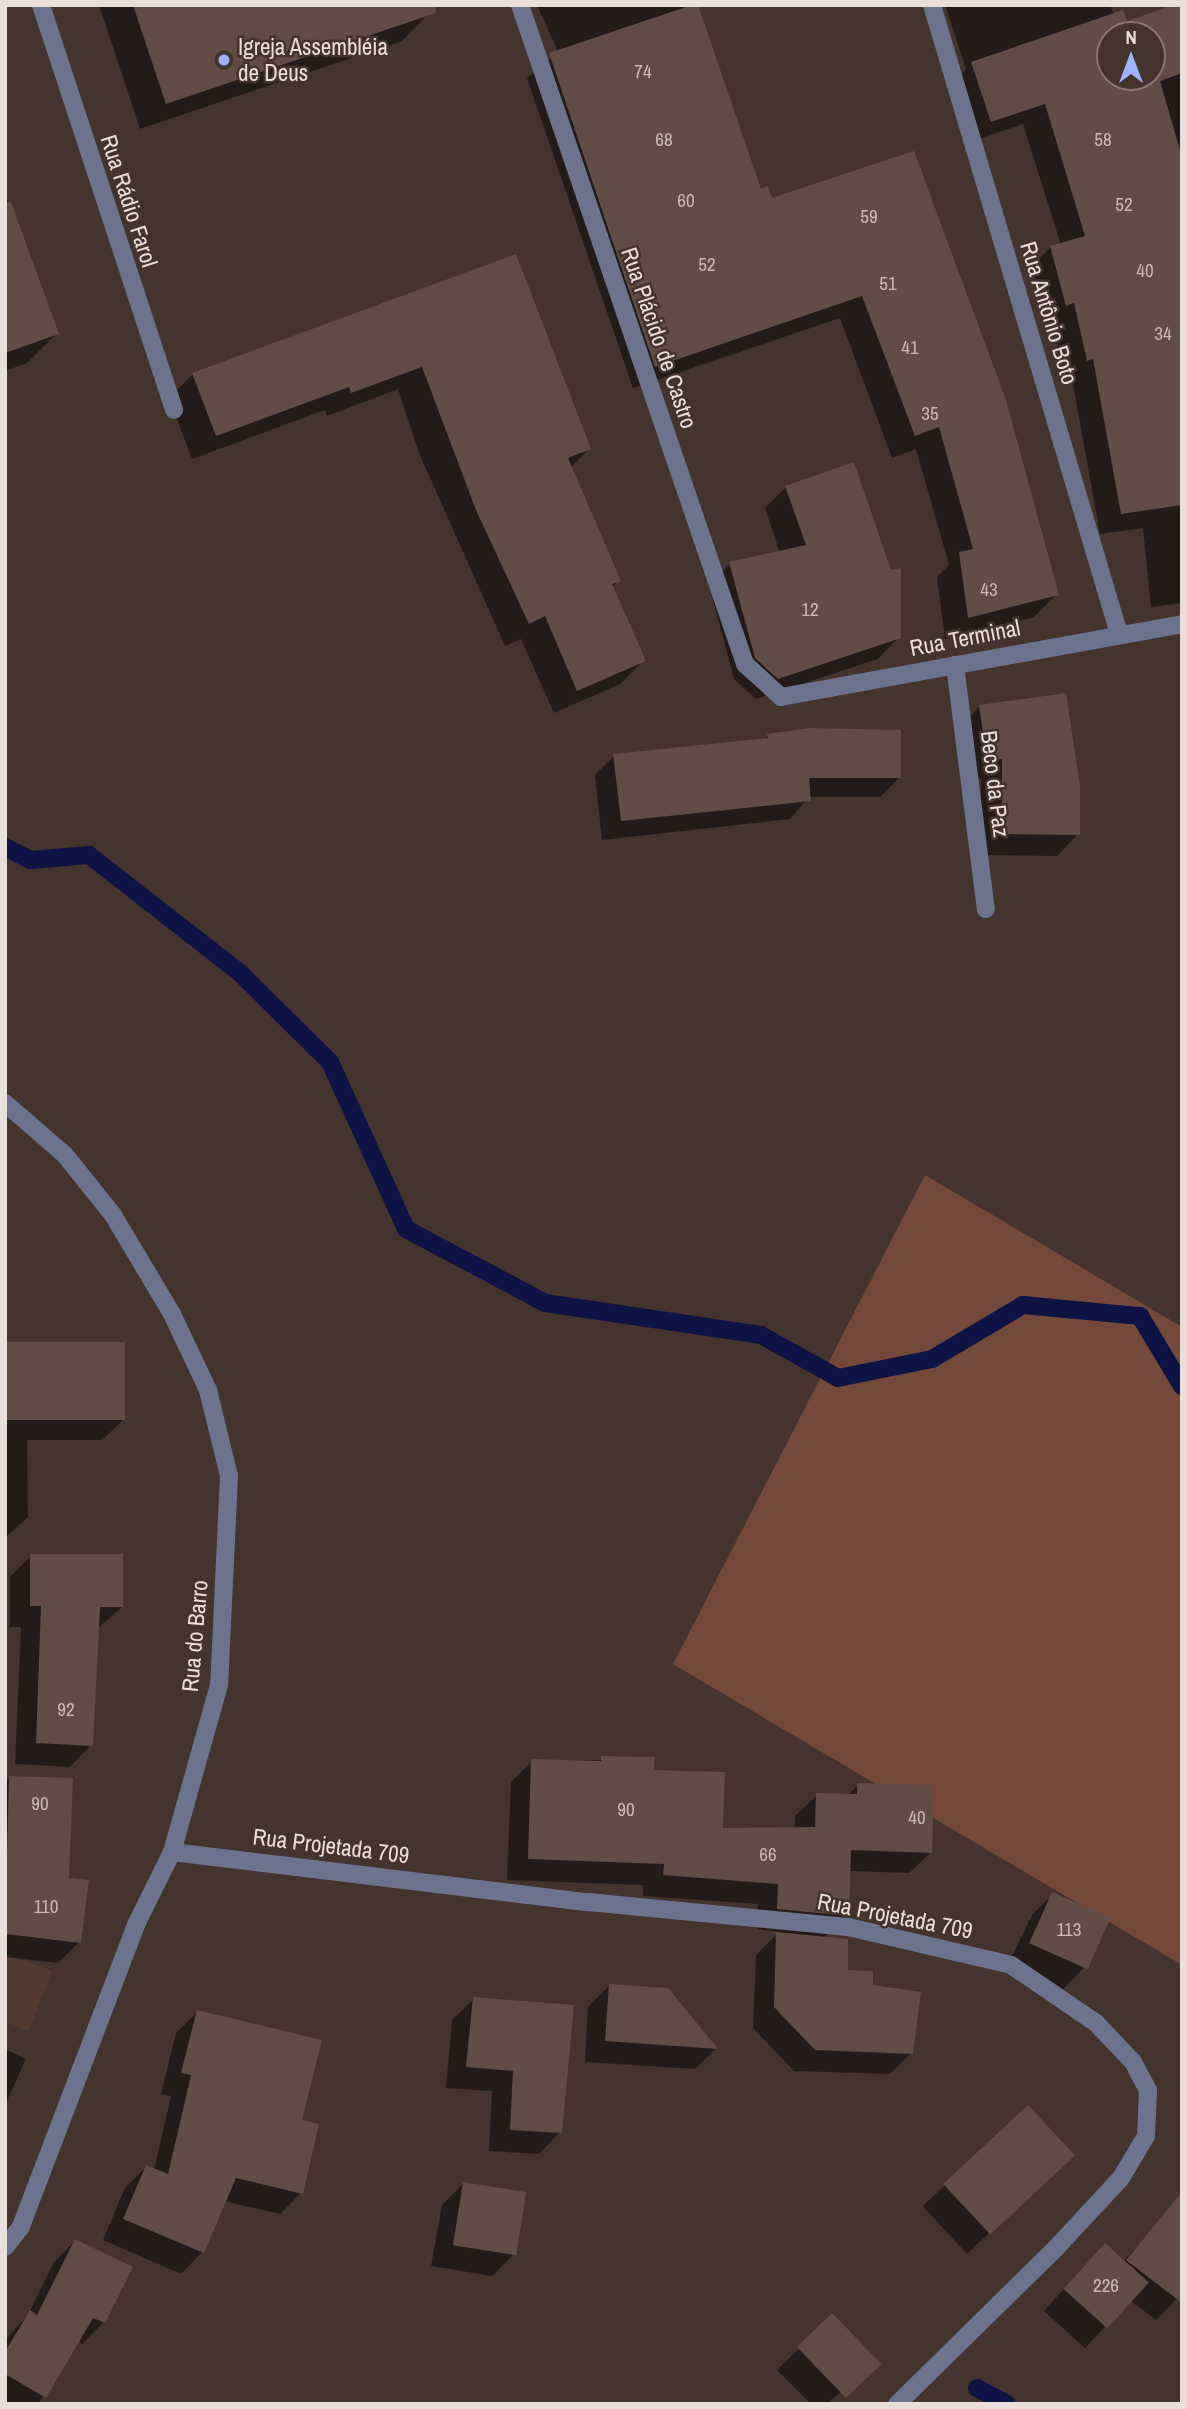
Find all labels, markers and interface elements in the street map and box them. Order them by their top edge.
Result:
north arrow [1096,21,1166,91]
text: N [1125,24,1137,50]
place label: Igreja Assembléia de Deus [238,33,389,87]
marker: Igreja Assembléia de Deus [216,52,232,68]
house number: 74 [634,61,652,83]
house number: 68 [655,129,673,151]
house number: 58 [1094,129,1112,151]
street label: Rua Rádio Farol [95,131,163,271]
house number: 60 [677,190,695,212]
house number: 52 [1115,194,1133,216]
house number: 59 [860,206,878,228]
street label: Rua Antônio Boto [1014,238,1084,388]
street label: Rua Plácido de Castro [615,244,703,432]
house number: 52 [698,254,716,276]
house number: 40 [1136,260,1154,282]
house number: 51 [879,273,897,295]
house number: 34 [1154,323,1172,345]
house number: 41 [901,337,919,359]
house number: 35 [921,403,939,425]
house number: 43 [980,579,998,601]
house number: 12 [801,599,819,621]
street label: Rua Terminal [907,614,1023,662]
street label: Beco da Paz [975,729,1015,839]
street label: Rua do Barro [176,1579,214,1693]
house number: 92 [57,1699,75,1721]
house number: 90 [31,1793,49,1815]
house number: 90 [617,1799,635,1821]
house number: 40 [908,1807,926,1829]
street label: Rua Projetada 709 [251,1823,411,1869]
house number: 66 [759,1844,777,1866]
street label: Rua Projetada 709 [815,1887,975,1945]
house number: 110 [34,1896,58,1918]
house number: 113 [1057,1919,1081,1941]
house number: 226 [1093,2275,1119,2297]

